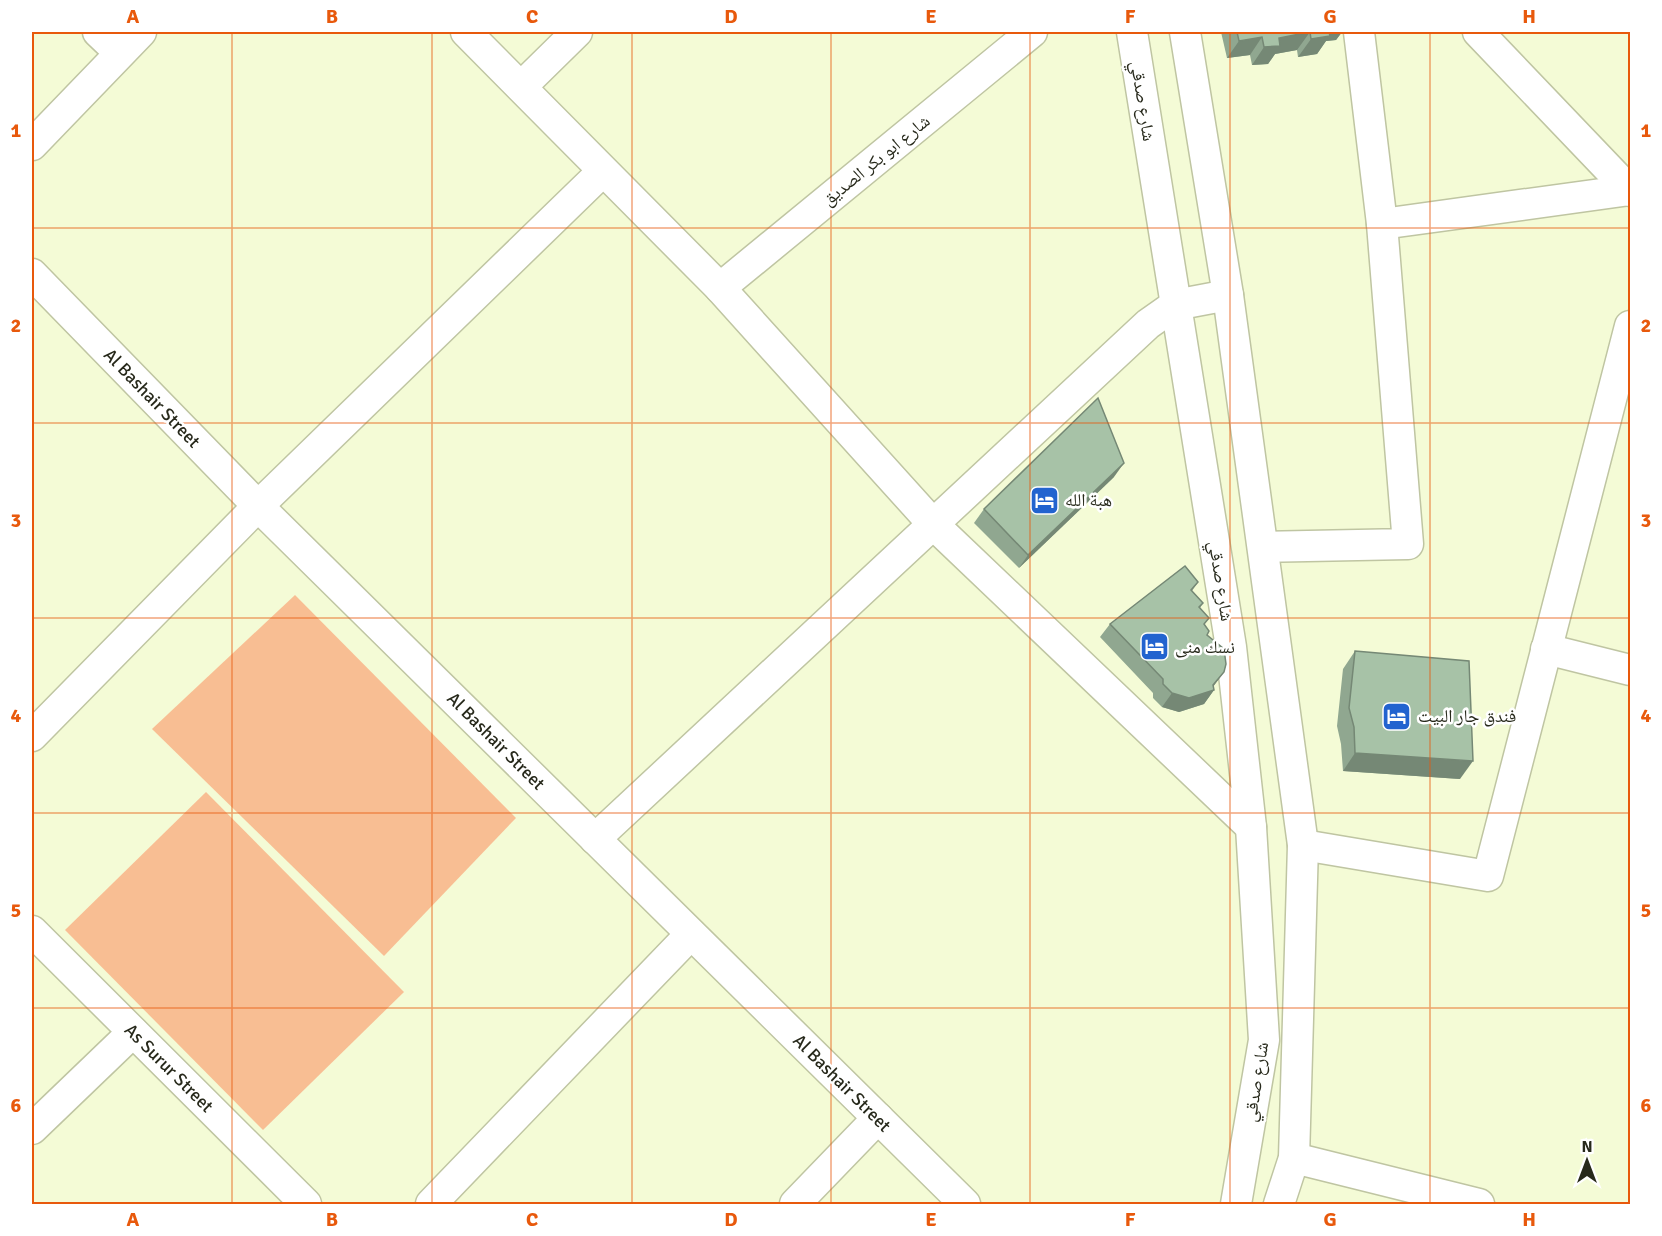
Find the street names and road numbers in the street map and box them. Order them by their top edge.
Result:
street label: شارع صدقي [1122,59,1160,143]
street label: شارع ابو بكر الصديق [818,110,934,210]
street label: Al Bashair Street [99,344,205,452]
street label: شارع صدقي [1200,539,1238,623]
street label: Al Bashair Street [443,688,549,794]
street label: As Surur Street [120,1019,218,1117]
street label: Al Bashair Street [789,1030,895,1136]
street label: شارع صدقي [1239,1040,1277,1124]

